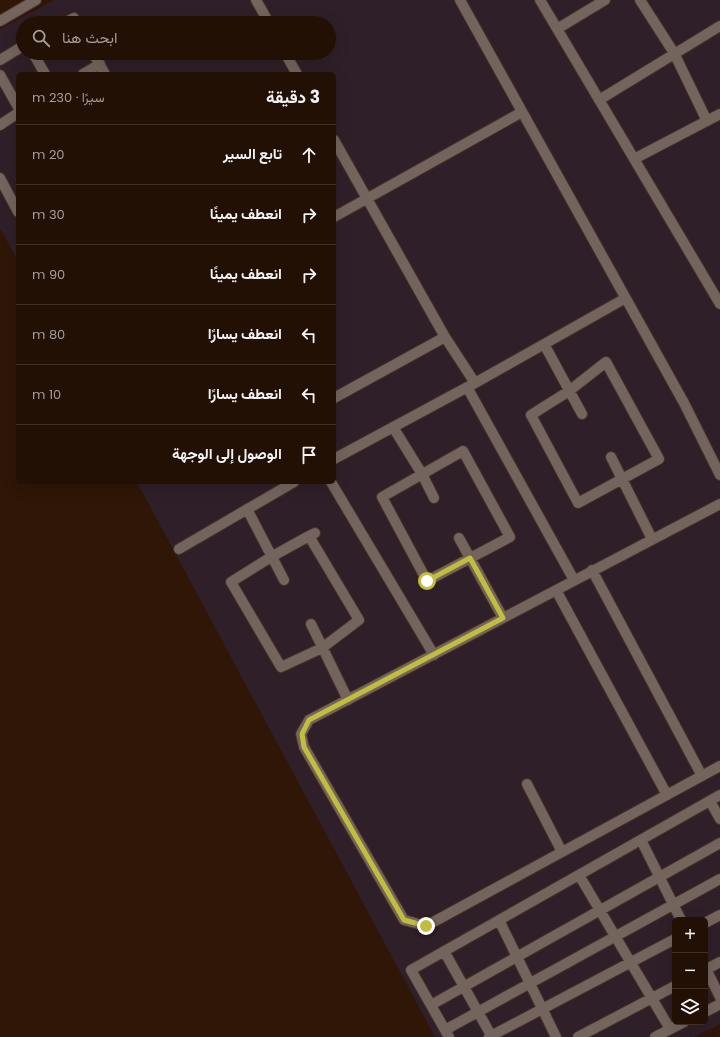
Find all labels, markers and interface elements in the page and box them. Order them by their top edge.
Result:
search box [16,16,336,60]
icon: search [30,27,52,49]
text: ابحث هنا [62,27,117,48]
text: 3 دقيقة [266,85,320,109]
text: سيرًا · 230 m [32,88,104,107]
text: تابع السير [223,143,282,164]
icon: ahead [298,144,320,166]
text: 20 m [32,145,65,164]
text: انعطف يمينًا [210,203,282,224]
icon: right [298,204,320,226]
text: 30 m [32,205,65,224]
text: انعطف يمينًا [210,263,282,284]
icon: right [298,264,320,286]
text: 90 m [32,265,65,284]
text: انعطف يسارًا [208,323,282,344]
icon: left [298,324,320,346]
text: 80 m [32,325,65,344]
text: انعطف يسارًا [208,383,282,404]
icon: left [298,384,320,406]
text: 10 m [32,385,61,404]
text: الوصول إلى الوجهة [172,443,282,464]
icon: arrive [298,444,320,466]
route start [418,572,436,590]
route end [417,917,435,935]
map controls [672,917,708,1025]
button: + [672,917,708,953]
button: − [672,953,708,989]
button: layers [672,989,708,1025]

